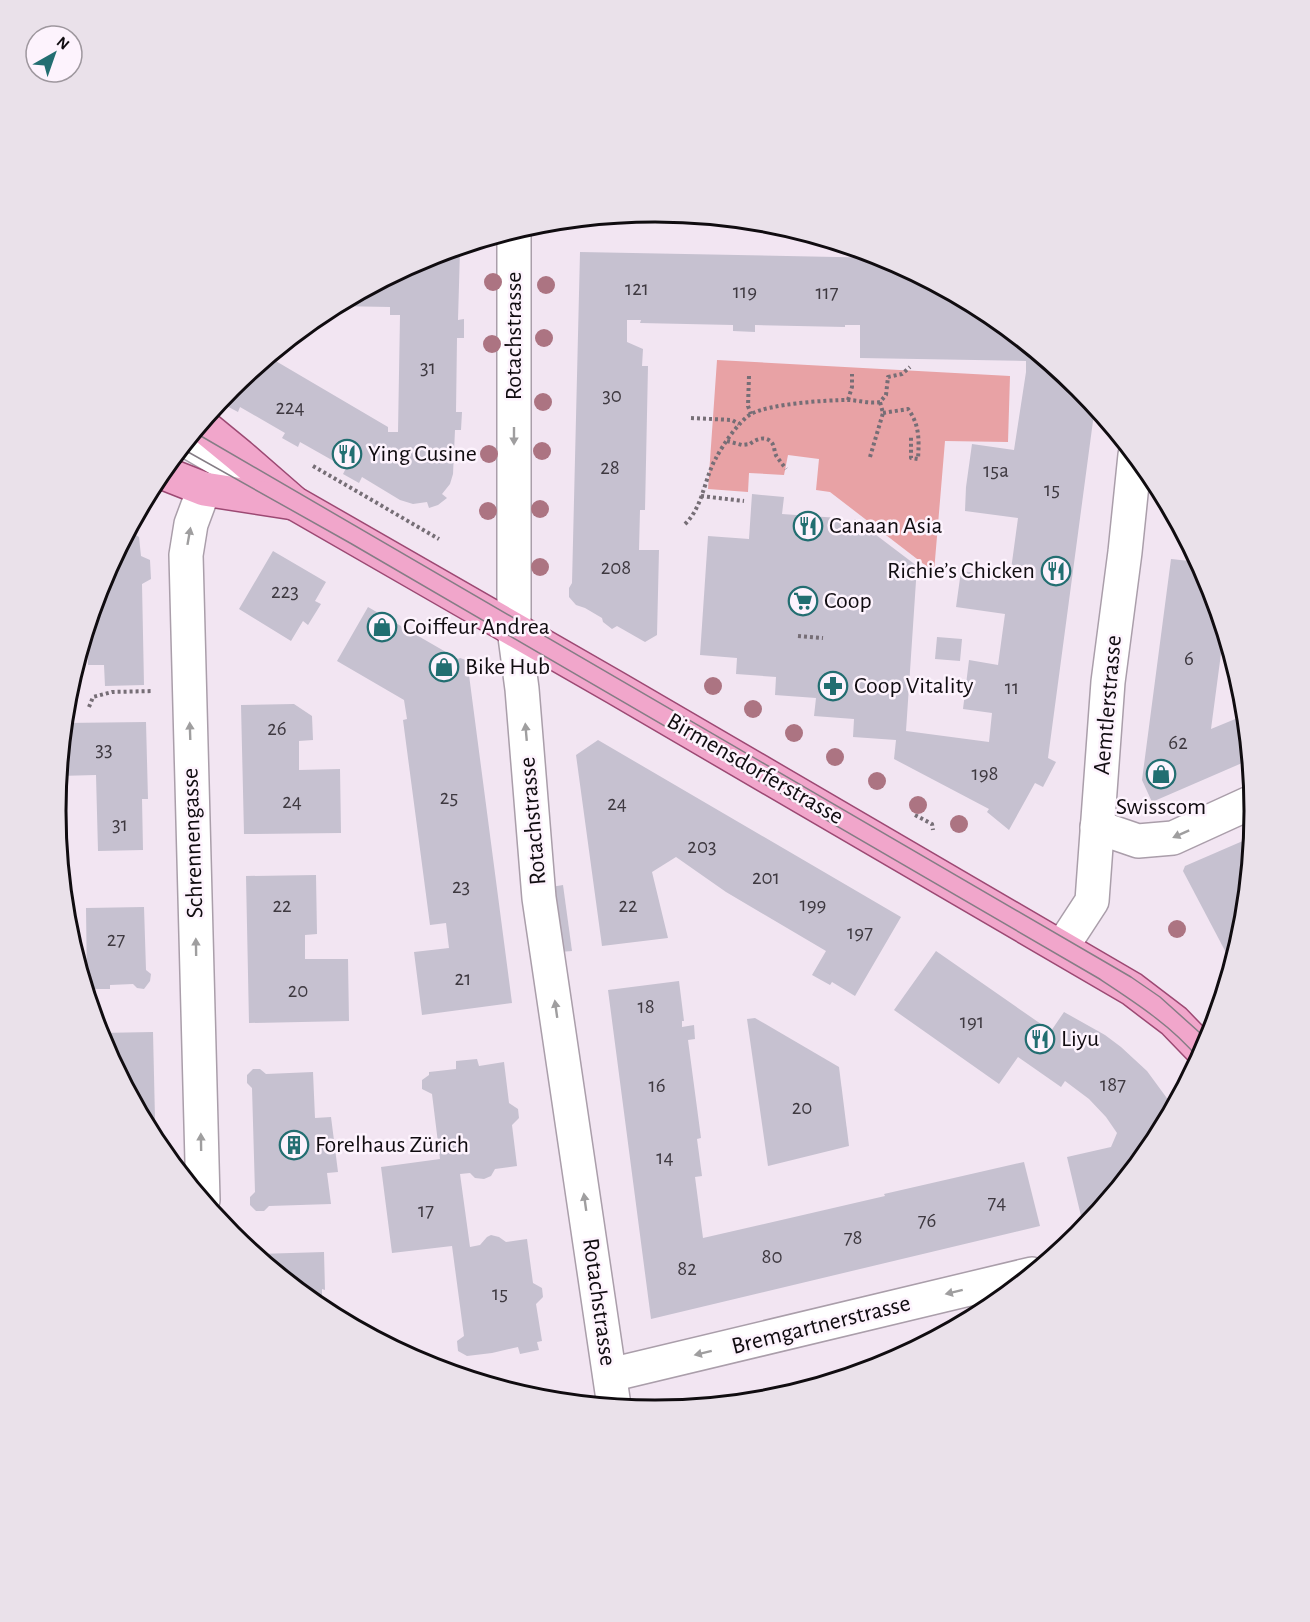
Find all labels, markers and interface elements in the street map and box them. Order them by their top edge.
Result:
north arrow [24,24,84,84]
text: N [54,34,72,53]
street label: Rotachstrasse [502,272,526,400]
house number: 121 [625,278,649,299]
house number: 119 [733,281,757,302]
house number: 117 [815,282,839,303]
house number: 31 [420,357,436,378]
house number: 30 [602,385,622,406]
house number: 224 [275,397,305,418]
one-way arrow [509,426,519,445]
restaurant icon: Ying Cusine [331,438,363,470]
place label: Ying Cusine [368,442,477,466]
house number: 28 [600,457,620,478]
house number: 15a [983,460,1009,481]
house number: 15 [1044,479,1060,500]
restaurant icon: Canaan Asia [792,510,824,542]
place label: Canaan Asia [829,514,943,538]
one-way arrow [185,527,194,546]
restaurant icon: Richie’s Chicken [1040,555,1072,587]
house number: 208 [601,557,631,578]
place label: Richie’s Chicken [887,559,1035,583]
house number: 223 [271,581,299,602]
supermarket icon: Coop [787,585,819,617]
place label: Coop [824,589,872,613]
shop icon: Coiffeur Andrea [366,611,398,643]
place label: Coiffeur Andrea [403,615,550,639]
street label: Aemtlerstrasse [1090,634,1126,776]
house number: 6 [1184,648,1194,669]
shop icon: Bike Hub [428,651,460,683]
place label: Bike Hub [465,655,550,679]
pharmacy icon: Coop Vitality [817,670,849,702]
place label: Coop Vitality [854,674,973,698]
house number: 11 [1005,677,1019,698]
street label: Birmensdorferstrasse [663,709,847,829]
house number: 26 [267,718,287,739]
one-way arrow [186,722,195,741]
one-way arrow [521,722,531,741]
house number: 62 [1168,732,1188,753]
house number: 33 [95,739,113,760]
street label: Rotachstrasse [515,756,551,886]
shop icon: Swisscom [1145,758,1177,790]
house number: 198 [971,763,999,784]
street label: Schrennengasse [178,767,208,919]
house number: 25 [440,787,458,808]
house number: 24 [282,791,302,812]
house number: 24 [607,793,627,814]
place label: Swisscom [1116,795,1206,819]
house number: 31 [112,814,128,835]
one-way arrow [1172,829,1190,839]
house number: 203 [687,836,717,857]
house number: 201 [752,867,780,888]
house number: 23 [452,876,470,897]
house number: 199 [800,894,826,915]
house number: 22 [272,895,292,916]
house number: 22 [618,895,638,916]
house number: 197 [847,922,873,943]
house number: 27 [107,929,125,950]
one-way arrow [192,937,201,956]
house number: 21 [455,968,471,989]
house number: 20 [288,980,308,1001]
house number: 18 [637,996,655,1017]
one-way arrow [551,1000,560,1019]
house number: 191 [960,1011,984,1032]
restaurant icon: Liyu [1024,1023,1056,1055]
place label: Liyu [1061,1027,1099,1051]
house number: 187 [1100,1074,1126,1095]
house number: 16 [648,1075,666,1096]
house number: 20 [792,1097,812,1118]
building icon: Forelhaus Zürich [278,1129,310,1161]
one-way arrow [197,1132,206,1151]
place label: Forelhaus Zürich [315,1133,469,1157]
house number: 14 [656,1147,674,1168]
one-way arrow [580,1192,589,1211]
house number: 74 [988,1192,1006,1213]
house number: 17 [418,1200,434,1221]
house number: 76 [918,1210,936,1231]
house number: 78 [844,1227,862,1248]
street label: Rotachstrasse [578,1237,620,1367]
house number: 80 [761,1246,783,1267]
house number: 82 [677,1258,697,1279]
house number: 15 [492,1283,508,1304]
one-way arrow [945,1288,963,1298]
street label: Bremgartnerstrasse [729,1291,913,1359]
one-way arrow [694,1349,713,1358]

